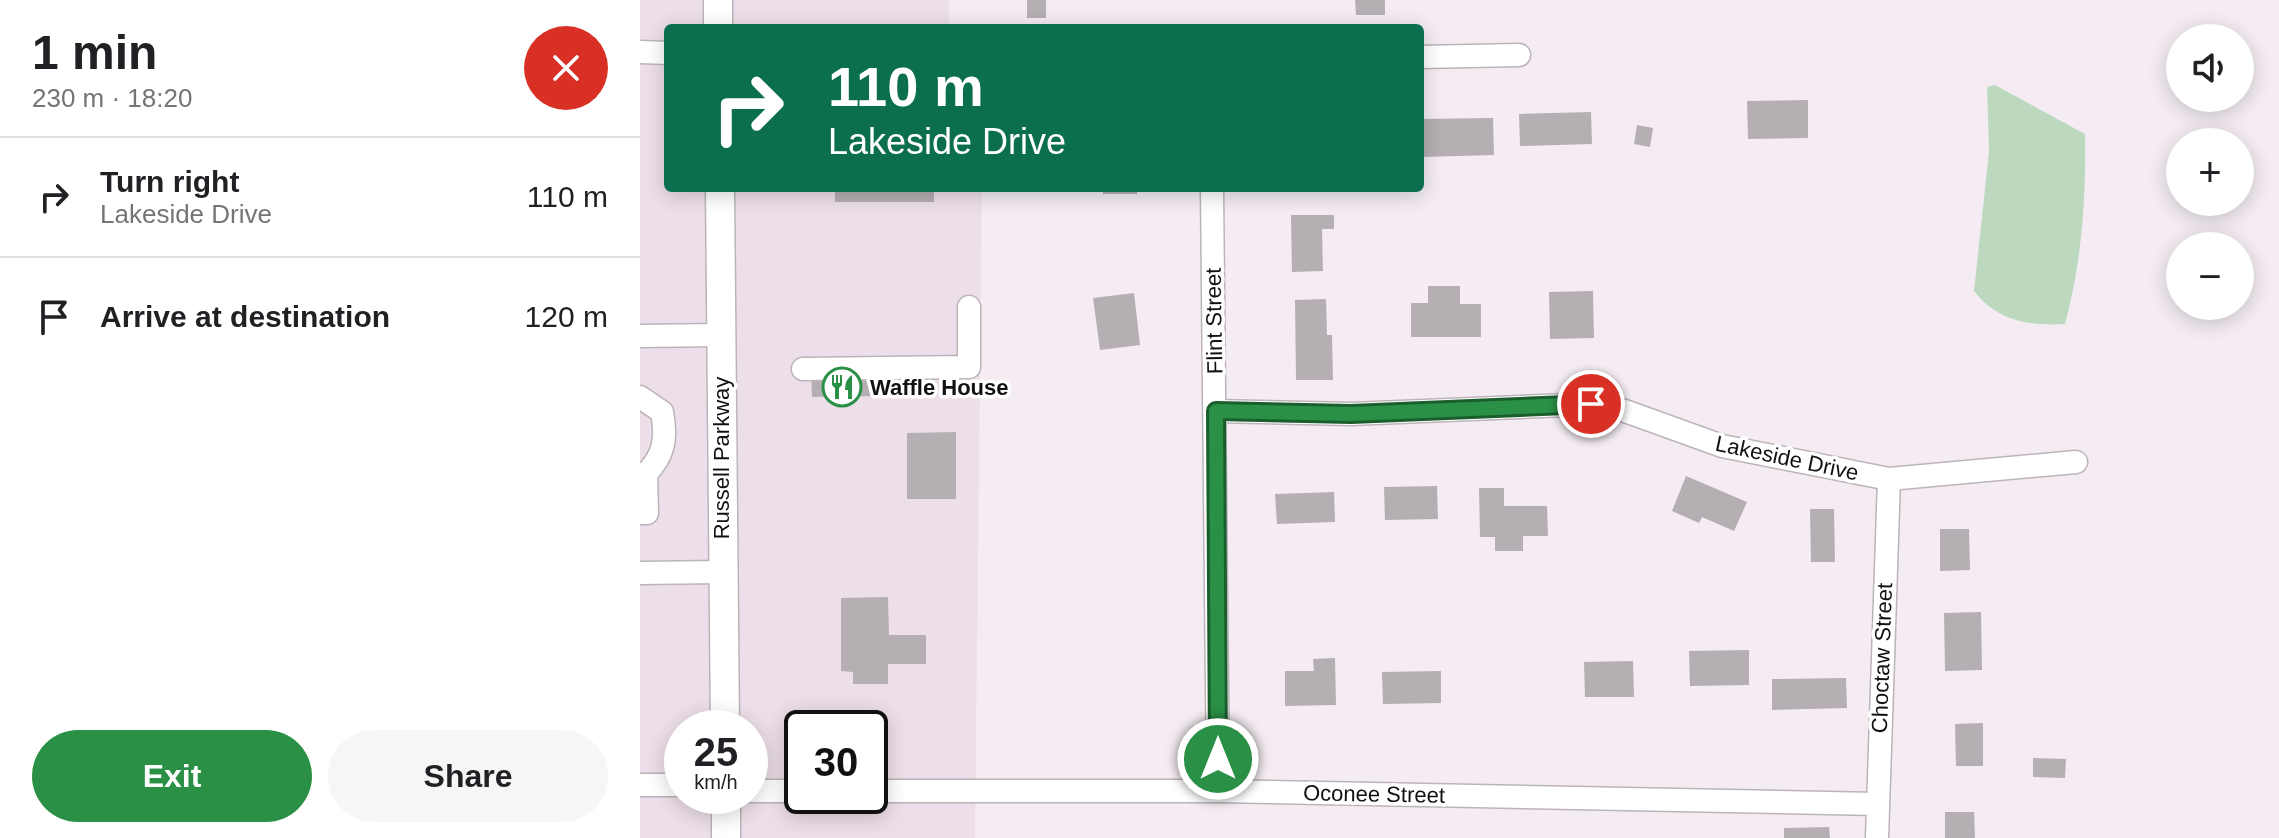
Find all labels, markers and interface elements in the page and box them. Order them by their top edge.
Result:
map controls [2166,24,2254,320]
button: sound [2166,24,2254,112]
text: 1 min [32,26,157,79]
button: close [524,26,608,110]
text: 110 m [828,55,984,118]
icon: right [696,56,800,160]
text: 230 m · 18:20 [32,83,192,113]
text: Lakeside Drive [828,121,1066,162]
button: + [2166,128,2254,216]
text: Turn right [100,165,239,198]
icon: right [32,175,76,219]
text: 110 m [527,180,608,213]
text: Lakeside Drive [100,199,272,229]
button: − [2166,232,2254,320]
street label: Flint Street [1201,268,1227,374]
icon: arrive [32,295,76,339]
text: Arrive at destination [100,300,390,333]
text: 120 m [525,300,608,333]
restaurant icon: Waffle House [821,366,863,408]
pin [1557,370,1625,438]
place label: Waffle House [870,375,1009,400]
street label: Russell Parkway [709,377,734,539]
icon: arrive [1569,382,1613,426]
street label: Lakeside Drive [1713,431,1861,485]
street label: Choctaw Street [1867,582,1897,734]
speed limit sign: 30 [784,710,888,814]
position arrow [1176,717,1260,801]
button: Exit [32,730,312,822]
button: Share [328,730,608,822]
text: 25 [694,730,738,774]
text: km/h [694,771,738,793]
street label: Oconee Street [1303,780,1445,808]

